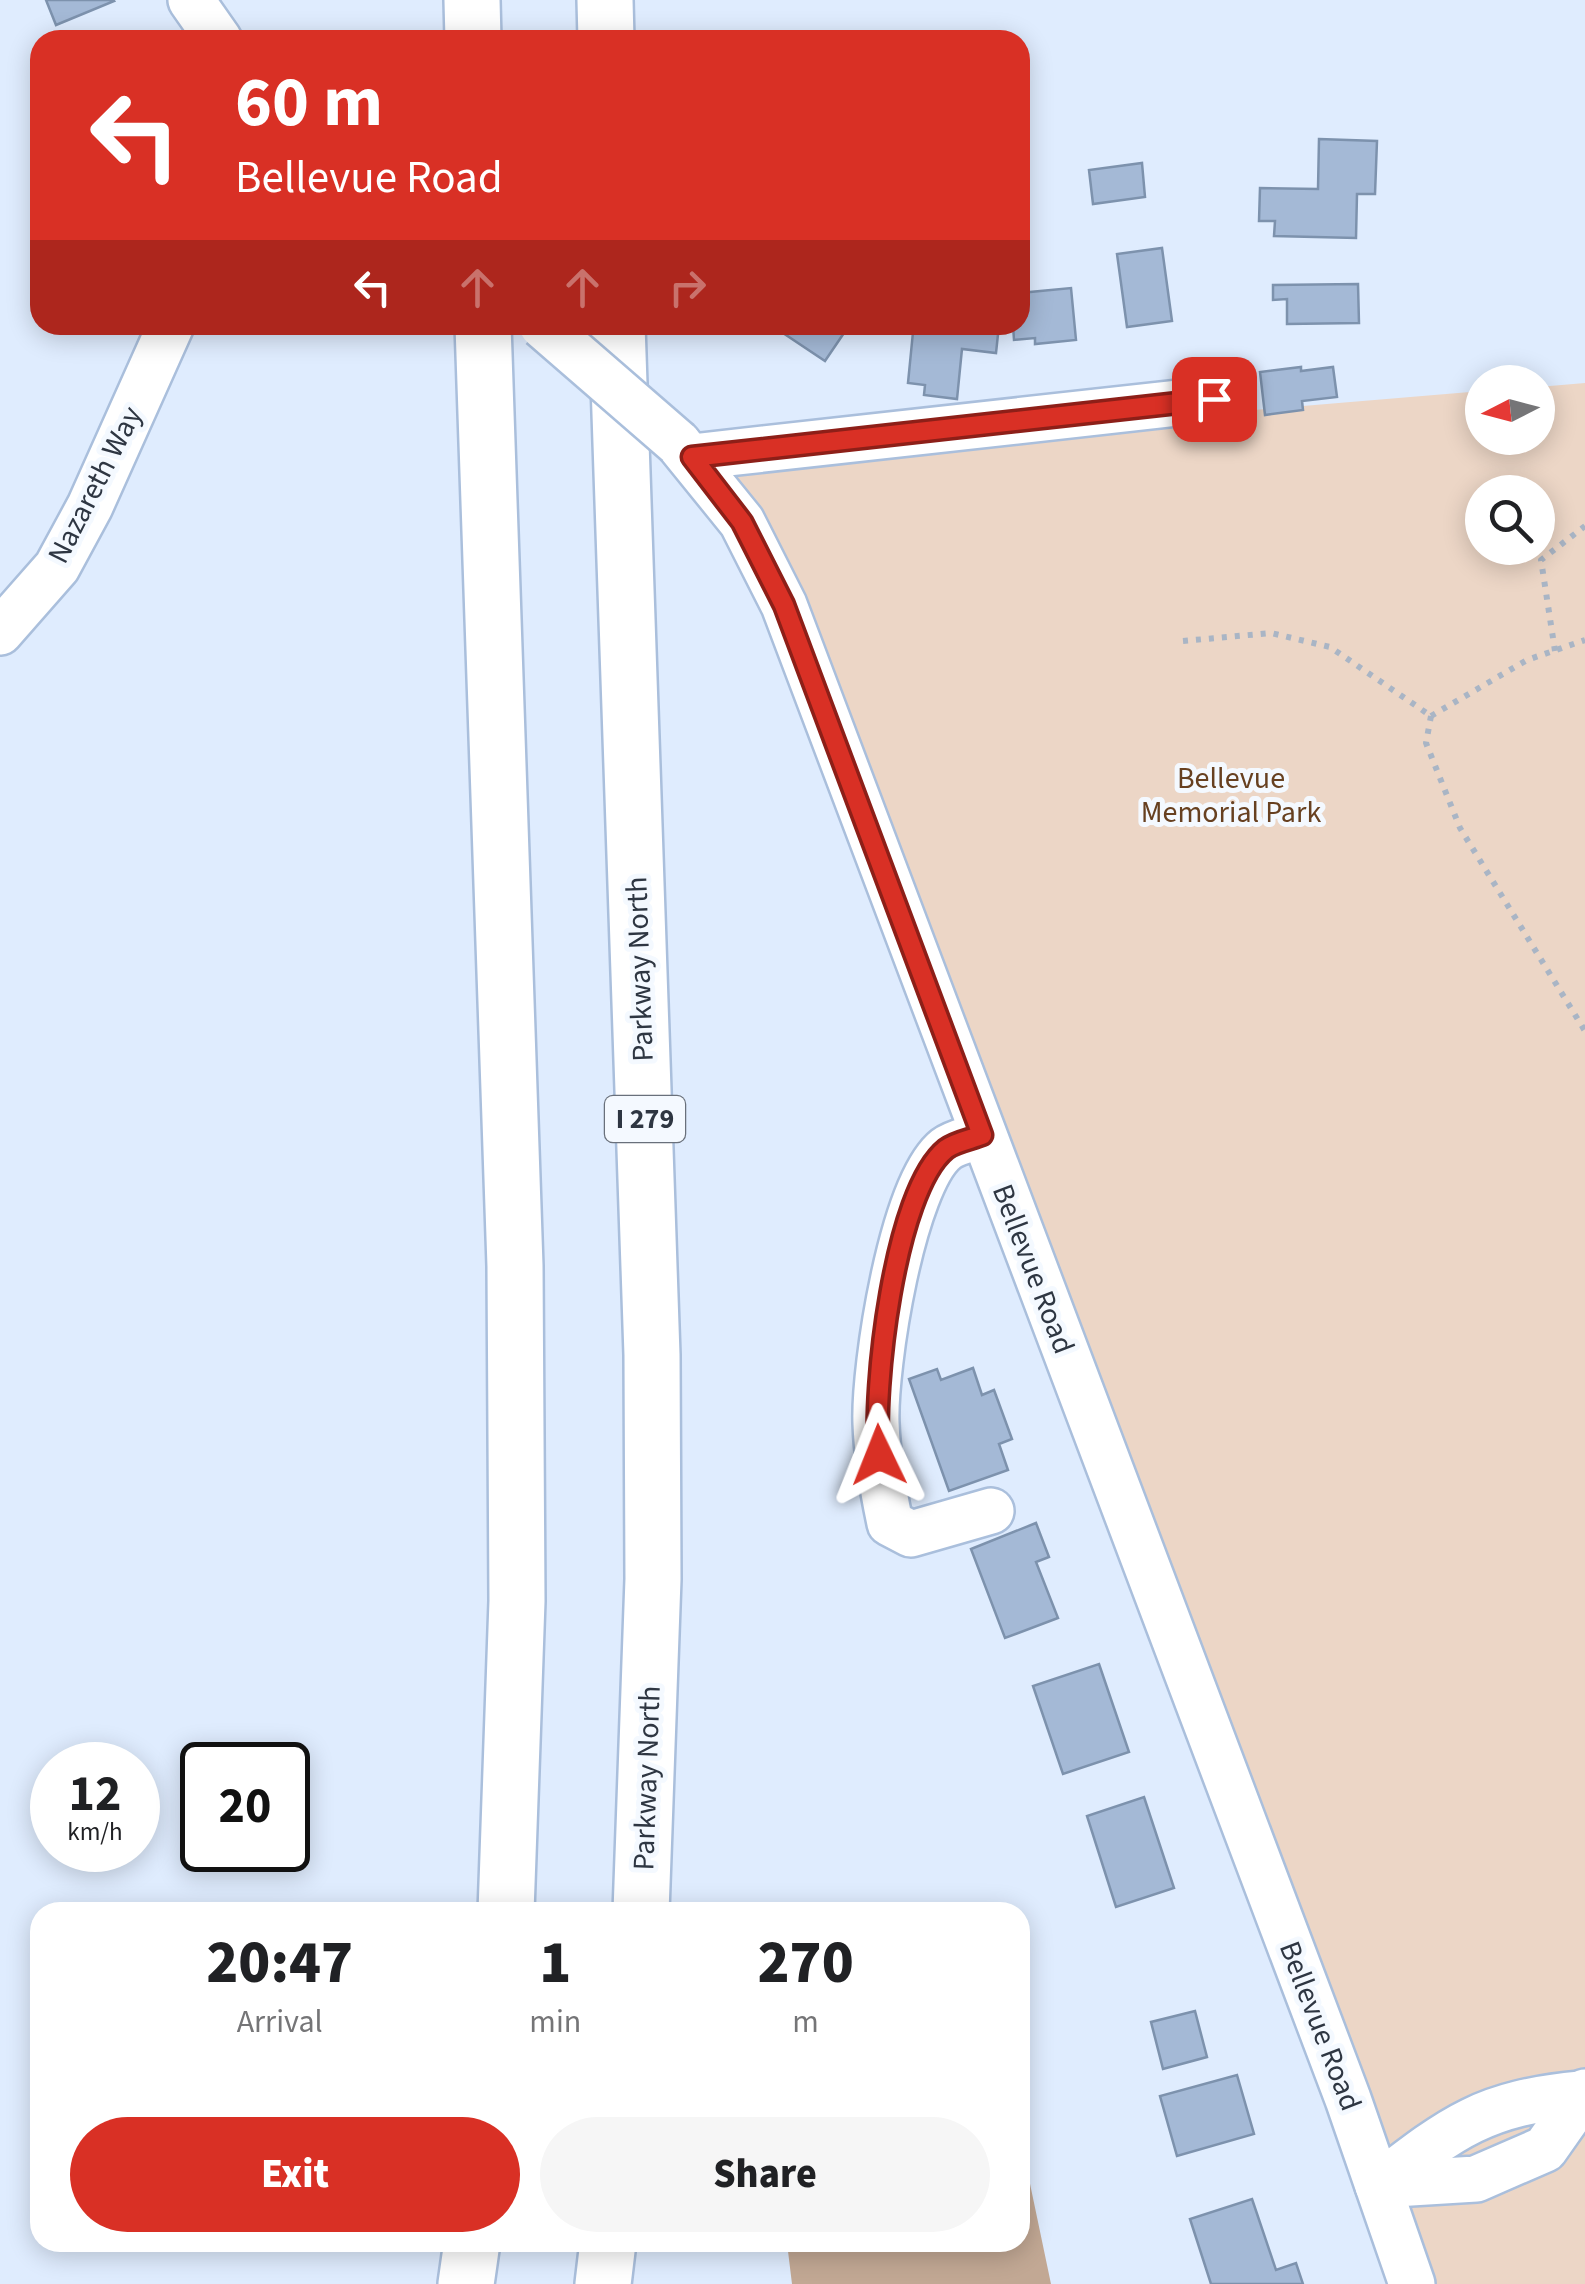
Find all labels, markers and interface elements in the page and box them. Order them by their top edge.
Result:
text: 60 m [235,53,383,153]
icon: left [70,70,200,200]
text: Bellevue Road [235,146,503,210]
icon: left [345,260,400,315]
icon: ahead [450,260,505,315]
icon: ahead [555,260,610,315]
icon: right [660,260,715,315]
pin [1172,357,1257,442]
north arrow [1465,365,1555,455]
map controls [1465,365,1555,565]
icon: arrive [1187,372,1242,427]
street label: Nazareth Way [37,399,153,571]
button: search [1465,475,1555,565]
park label: Bellevue Memorial Park [1141,757,1321,834]
street label: Parkway North [615,876,665,1062]
road number: I 279 [605,1096,685,1142]
street label: Bellevue Road [981,1178,1085,1360]
position arrow [827,1403,931,1507]
street label: Parkway North [622,1685,672,1871]
speed limit sign: 20 [180,1742,310,1872]
text: 12 [69,1759,121,1830]
text: km/h [67,1814,123,1850]
text: 20:47 [206,1921,353,2006]
text: 1 [539,1921,571,2006]
text: 270 [758,1921,854,2006]
street label: Bellevue Road [1268,1935,1372,2117]
text: Arrival [237,1999,323,2045]
text: min [529,1999,581,2045]
text: m [792,1999,819,2045]
button: Exit [70,2117,520,2232]
button: Share [540,2117,990,2232]

